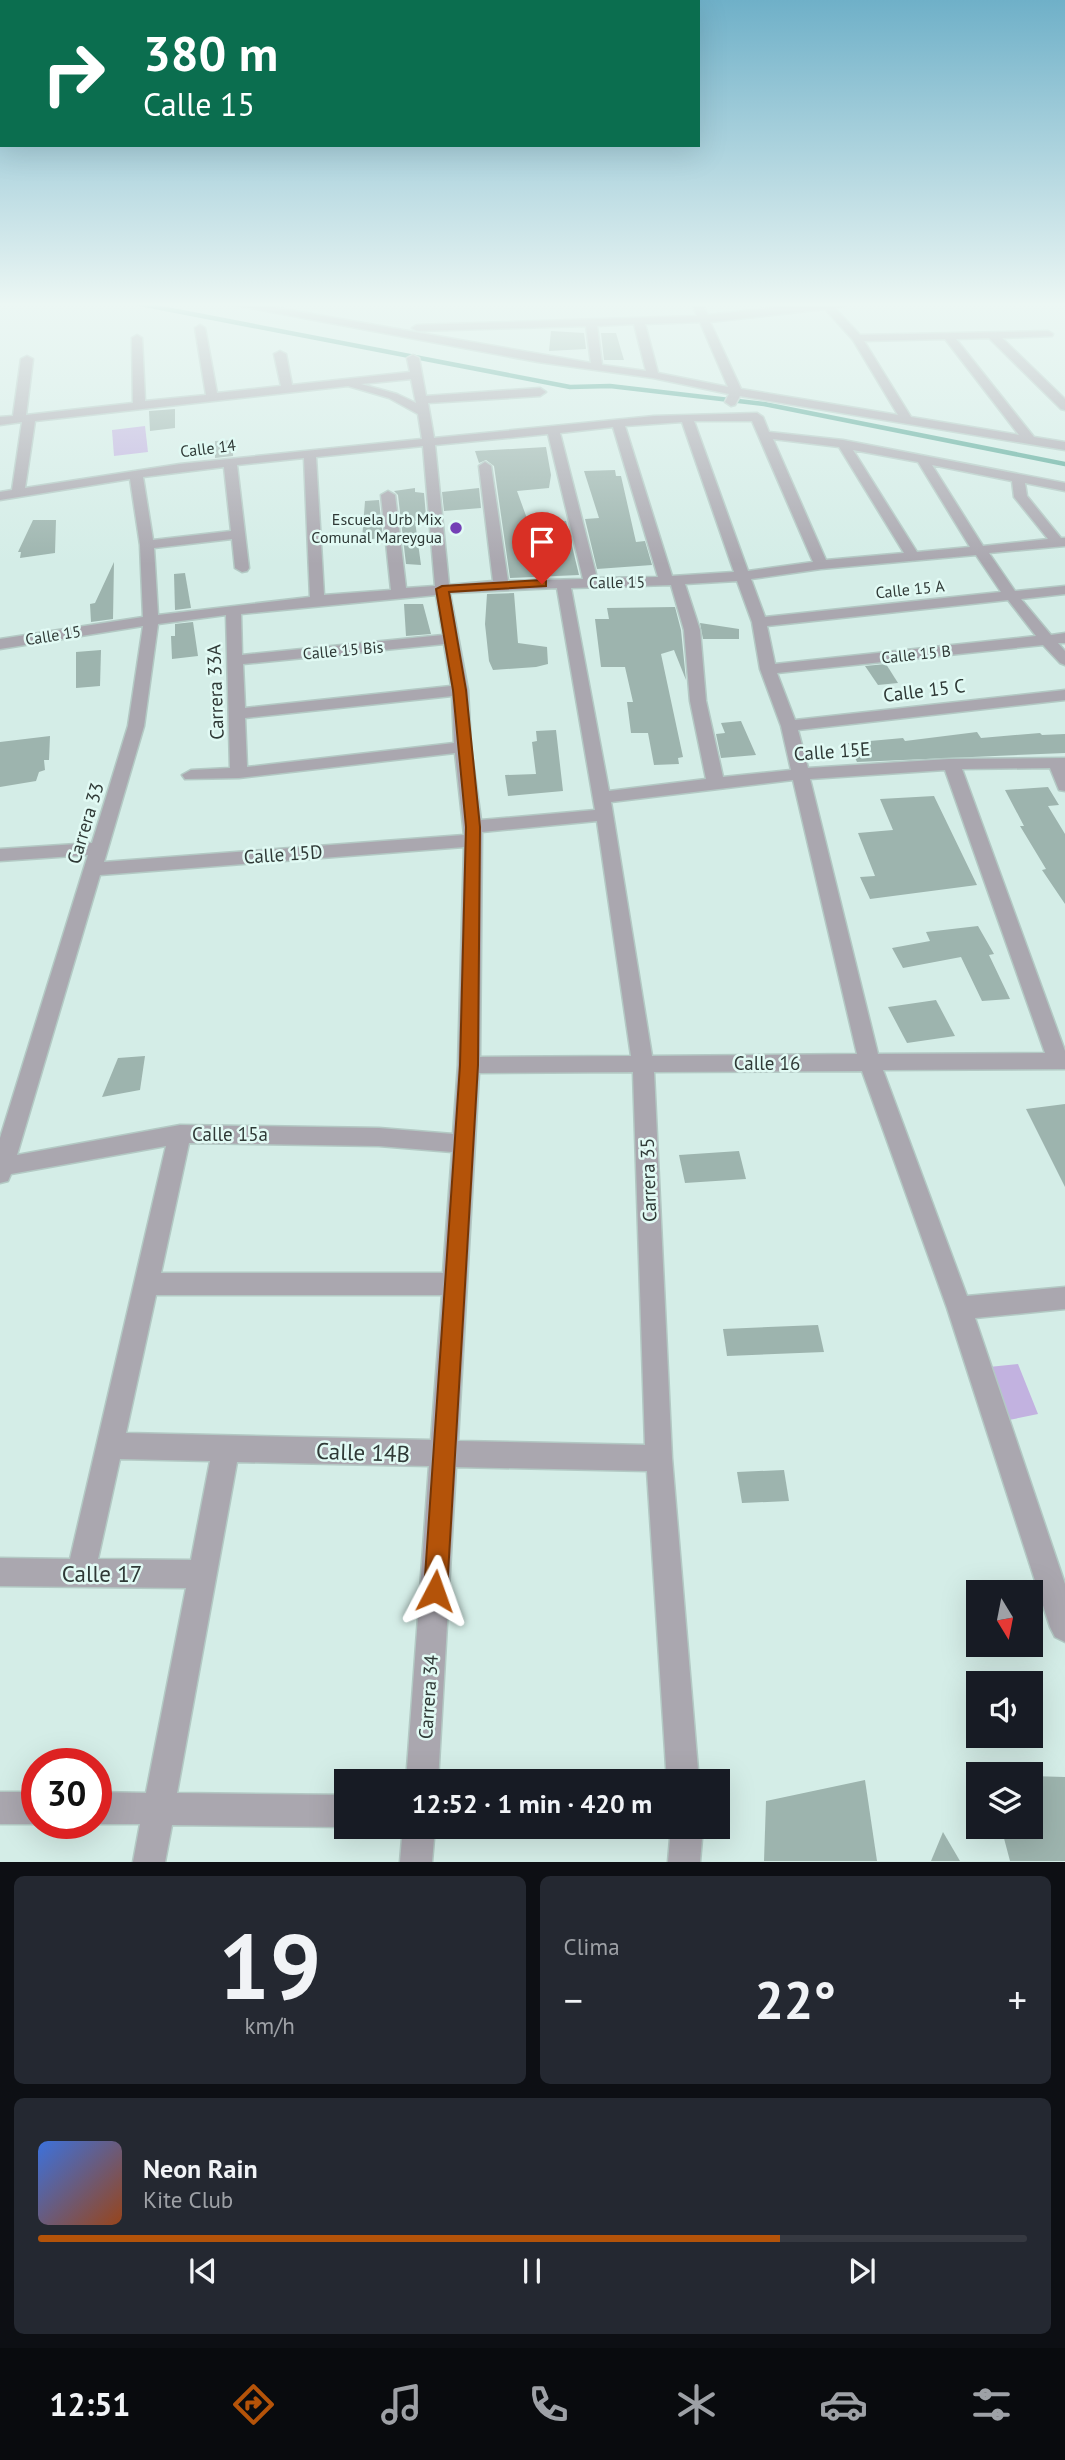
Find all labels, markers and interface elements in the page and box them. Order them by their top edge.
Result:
text: 380 m [143,21,278,85]
icon: right [28,28,119,119]
text: Calle 15 [143,83,255,125]
street label: Calle 14 [179,435,237,461]
place label: Escuela Urb Mix Comunal Mareygua [311,509,442,547]
pin [512,512,572,584]
marker: Escuela Urb Mix Comunal Mareygua [448,520,464,536]
icon: arrive [523,523,561,561]
street label: Calle 15 [589,572,645,592]
street label: Calle 15 A [875,575,946,603]
street label: Calle 15 [24,621,82,649]
street label: Calle 15 Bis [302,637,384,663]
street label: Calle 15 B [880,640,952,668]
street label: Carrera 33A [201,644,229,740]
street label: Calle 15 C [882,673,967,707]
street label: Calle 15E [793,736,871,766]
street label: Carrera 33 [61,779,109,867]
street label: Calle 15D [243,839,323,869]
street label: Calle 16 [734,1051,800,1075]
street label: Calle 15a [192,1122,268,1146]
street label: Carrera 35 [635,1138,661,1222]
street label: Calle 14B [316,1436,410,1468]
position arrow [398,1554,472,1628]
street label: Calle 17 [62,1559,142,1588]
north arrow [966,1580,1043,1657]
map controls [966,1580,1043,1839]
street label: Carrera 34 [413,1654,443,1740]
button: sound [966,1671,1043,1748]
speed limit sign: 30 [21,1748,112,1839]
button: layers [966,1762,1043,1839]
text: 12:52 · 1 min · 420 m [412,1787,652,1820]
text: 19 [218,1906,321,2024]
text: Clima [564,1932,620,1961]
text: 22° [754,1966,836,2033]
text: − [564,1975,583,2024]
text: + [1008,1975,1027,2024]
text: km/h [245,2011,295,2040]
text: Neon Rain [143,2152,258,2185]
text: Kite Club [143,2185,233,2214]
icon: previous [184,2252,222,2290]
icon: pause [513,2252,551,2290]
icon: next [843,2252,881,2290]
icon: directions [229,2380,278,2429]
icon: music [377,2380,426,2429]
icon: phone [524,2380,573,2429]
icon: climate [672,2380,721,2429]
icon: car [819,2380,868,2429]
icon: filters [967,2380,1016,2429]
text: 12:51 [49,2383,130,2425]

